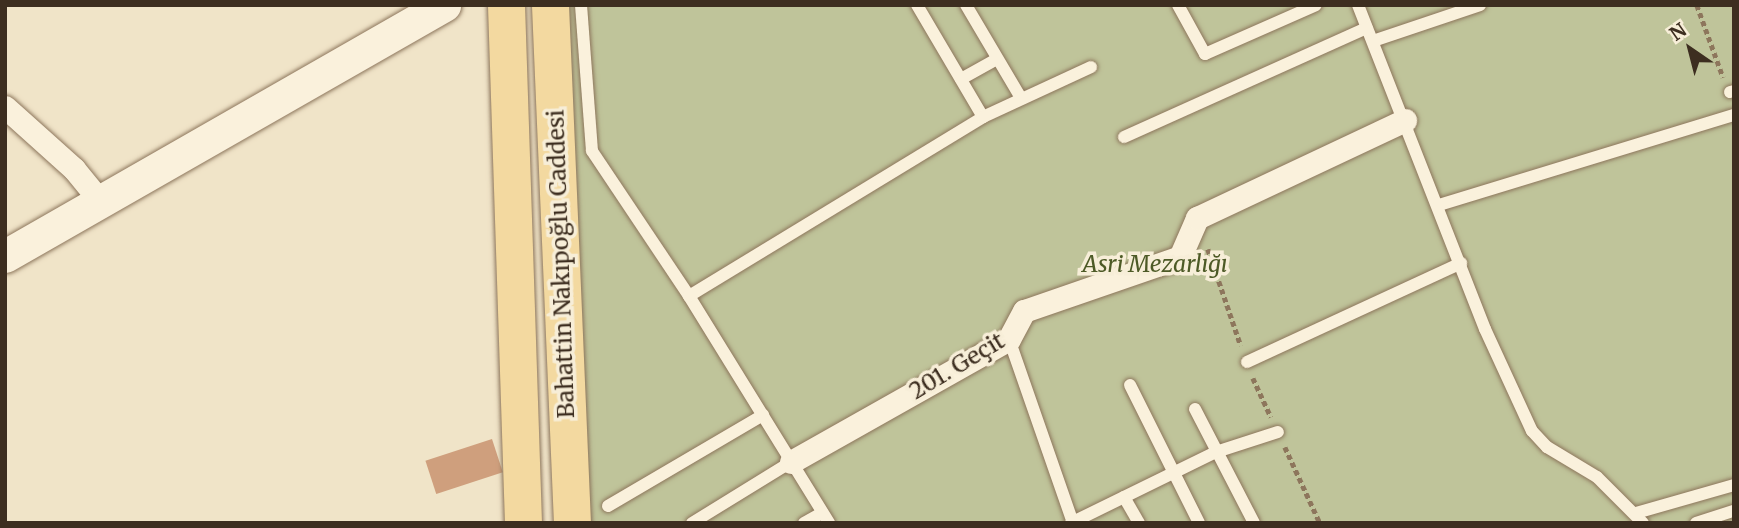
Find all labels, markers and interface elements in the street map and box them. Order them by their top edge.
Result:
north arrow [1655,14,1725,84]
text: N [1665,18,1691,46]
street label: Bahattin Nakıpoğlu Caddesi [542,109,580,419]
park label: Asri Mezarlığı [1082,250,1228,278]
street label: 201. Geçit [904,327,1010,405]

